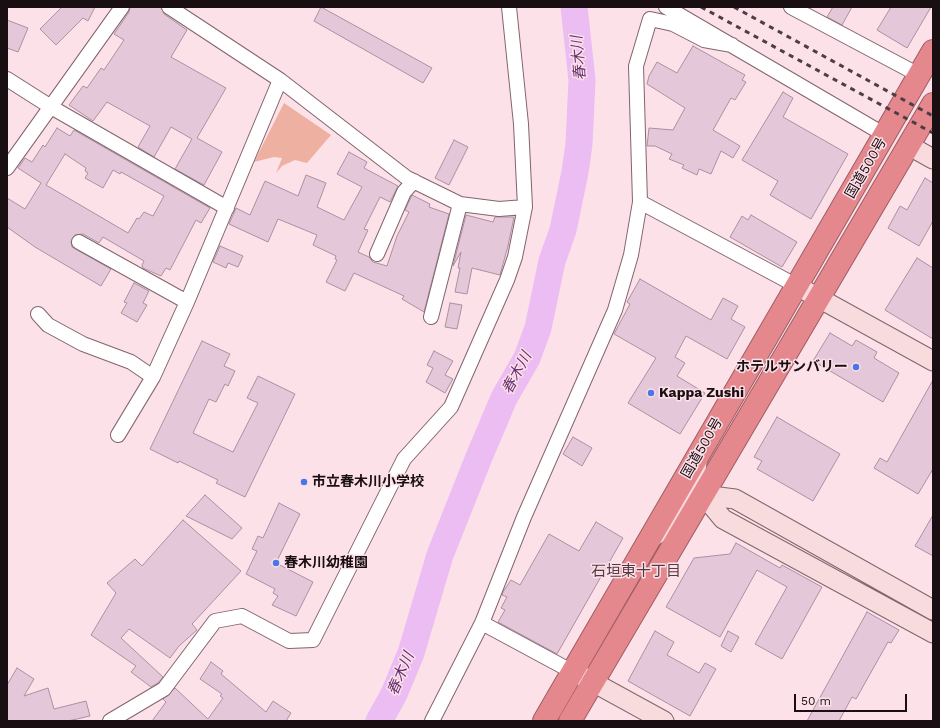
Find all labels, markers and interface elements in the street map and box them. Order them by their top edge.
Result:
water label: 春木川 [568,35,590,81]
street label: 国道500号 [842,135,890,201]
water label: 春木川 [498,349,536,397]
place label: ホテルサンバリー [736,359,848,375]
marker: ホテルサンバリー [851,362,861,372]
place label: Kappa Zushi [659,385,744,401]
marker: Kappa Zushi [646,388,656,398]
street label: 国道500号 [678,415,726,481]
place label: 市立春木川小学校 [312,474,424,490]
marker: 市立春木川小学校 [299,477,309,487]
place label: 春木川幼稚園 [284,555,368,571]
marker: 春木川幼稚園 [271,558,281,568]
district label: 石垣東十丁目 [591,563,681,581]
water label: 春木川 [384,650,418,698]
scale bar [796,686,909,712]
text: 50 m [801,694,831,708]

